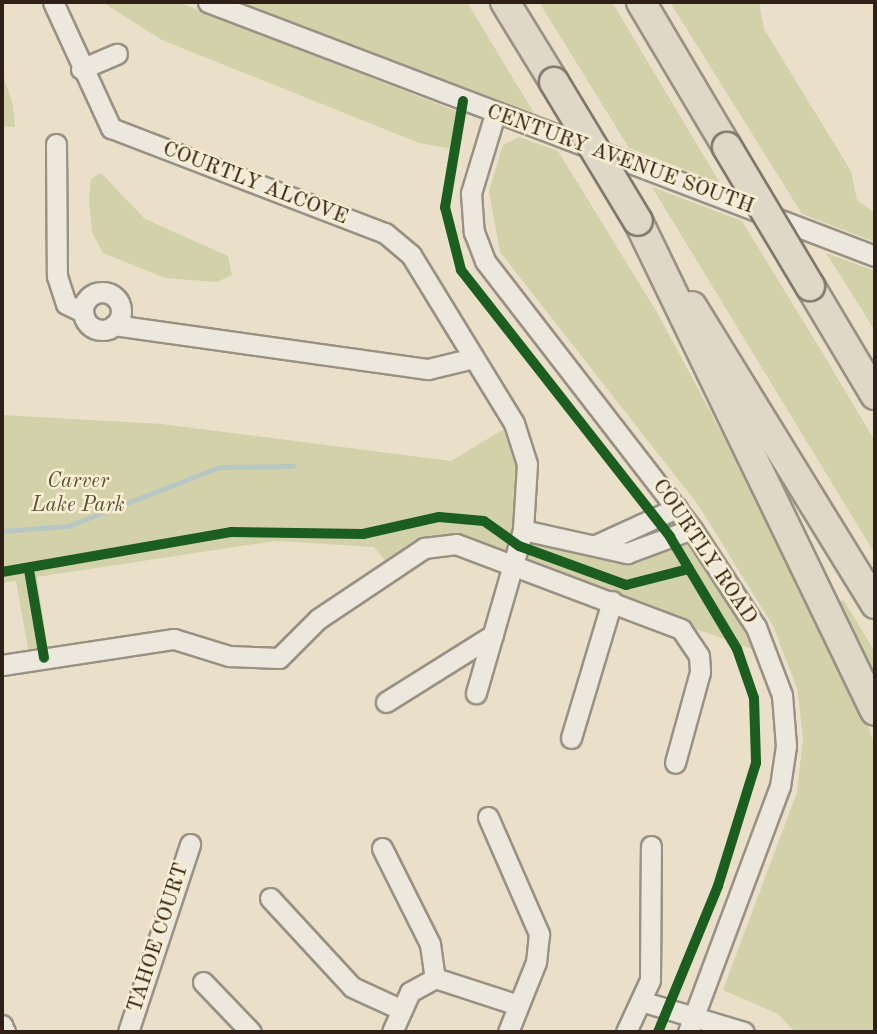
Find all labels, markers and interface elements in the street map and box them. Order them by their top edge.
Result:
street label: CENTURY AVENUE SOUTH [483,100,757,220]
street label: COURTLY ALCOVE [159,137,351,231]
park label: Carver Lake Park [31,469,125,519]
street label: COURTLY ROAD [646,475,762,629]
street label: TAHOE COURT [123,860,195,1016]

